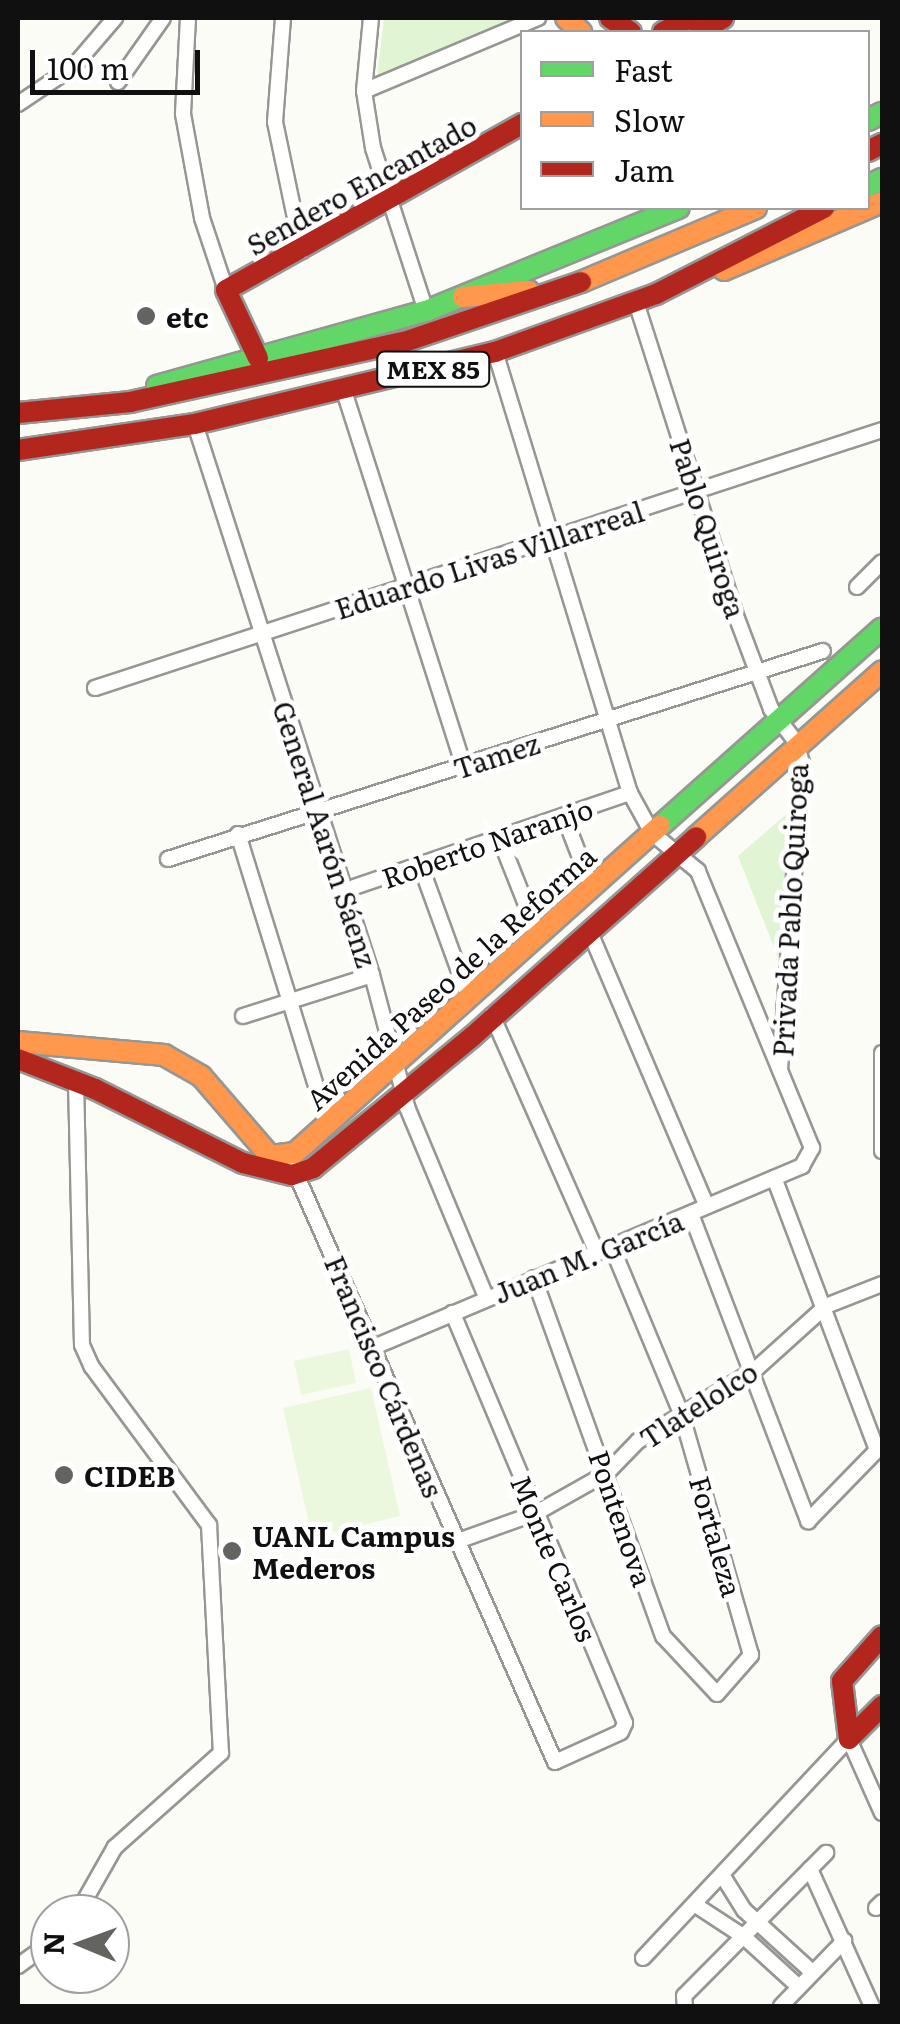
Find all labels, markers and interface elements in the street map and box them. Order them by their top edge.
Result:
scale bar [35,30,205,92]
legend [520,30,870,210]
text: 100 m [47,45,129,89]
text: Fast [614,47,673,91]
text: Slow [614,97,685,141]
street label: Sendero Encantado [240,107,482,261]
text: Jam [614,147,674,191]
place label: etc [166,299,209,333]
marker: etc [135,305,157,327]
road number: MEX 85 [376,349,490,389]
street label: Pablo Quiroga [664,434,754,622]
street label: Eduardo Livas Villarreal [330,493,648,625]
street label: General Aarón Sáenz [267,697,385,971]
street label: Tamez [449,725,543,785]
street label: Privada Pablo Quiroga [765,762,813,1058]
street label: Roberto Naranjo [377,790,597,894]
street label: Avenida Paseo de la Reforma [298,838,602,1116]
street label: Juan M. García [488,1203,688,1309]
street label: Francisco Cárdenas [319,1250,451,1502]
street label: Tlatelolco [633,1353,763,1455]
street label: Pontenova [583,1446,661,1590]
place label: CIDEB [84,1458,175,1492]
marker: CIDEB [53,1464,75,1486]
street label: Monte Carlos [505,1470,605,1646]
street label: Fortaleza [684,1472,750,1600]
place label: UANL Campus Mederos [252,1518,455,1584]
marker: UANL Campus Mederos [221,1540,243,1562]
north arrow [30,1894,130,1994]
text: N [31,1931,73,1956]

